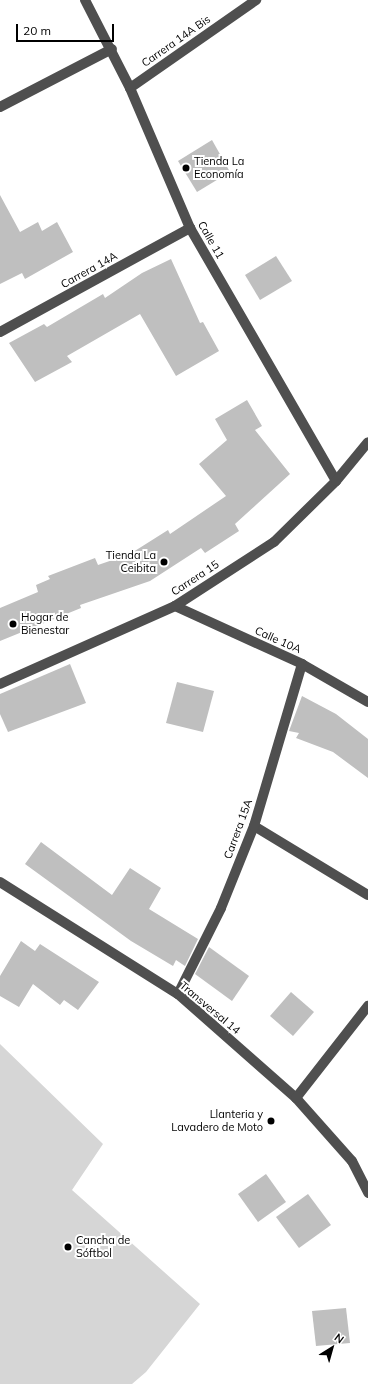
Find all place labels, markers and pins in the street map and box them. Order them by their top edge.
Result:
place label: Tienda La Economía [194,155,244,181]
marker: Tienda La Economía [181,163,191,173]
place label: Tienda La Ceibita [106,549,156,575]
marker: Tienda La Ceibita [159,557,169,567]
place label: Hogar de Bienestar [21,611,69,637]
marker: Hogar de Bienestar [8,619,18,629]
place label: Llanteria y Lavadero de Moto [171,1108,263,1134]
marker: Llanteria y Lavadero de Moto [266,1116,276,1126]
place label: Cancha de Sóftbol [76,1234,130,1260]
marker: Cancha de Sóftbol [63,1242,73,1252]

